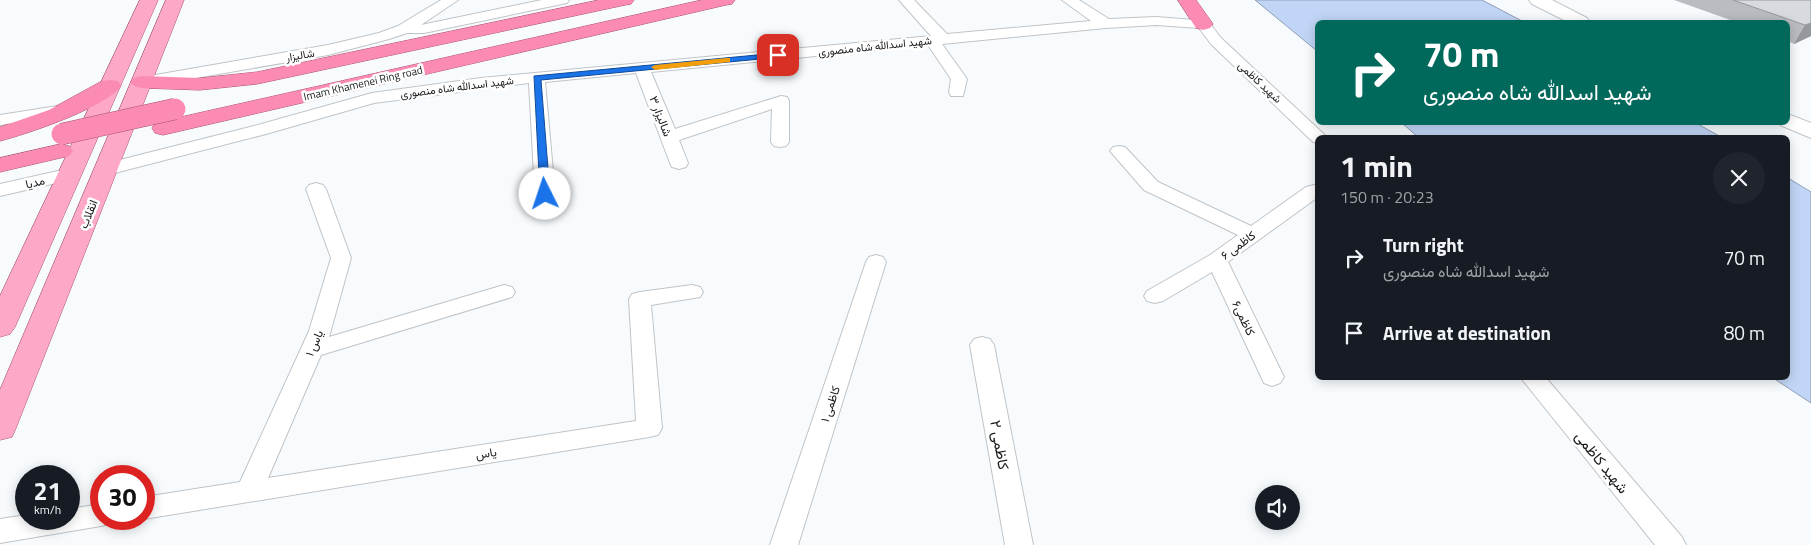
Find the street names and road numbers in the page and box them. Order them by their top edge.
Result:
street label: شهید اسدالله شاه منصوری [817,32,933,60]
street label: شالیزار [283,45,316,66]
street label: شهید کاظمی [1234,57,1286,107]
street label: Imam Khamenei Ring road [302,61,424,104]
street label: شهید اسدالله شاه منصوری [399,72,515,102]
street label: شالیزار ۳ [645,93,677,139]
street label: مدیا [23,171,47,193]
street label: انقلاب [74,197,102,231]
street label: کاظمی ۶ [1216,226,1260,264]
street label: کاظمی۶ [1228,297,1260,339]
street label: یاس ۱ [300,327,328,359]
street label: کاظمی ۱ [815,383,845,425]
street label: کاظمی ۲ [984,418,1016,472]
street label: شهید کاظمی [1569,426,1635,498]
street label: یاس [474,442,498,464]

